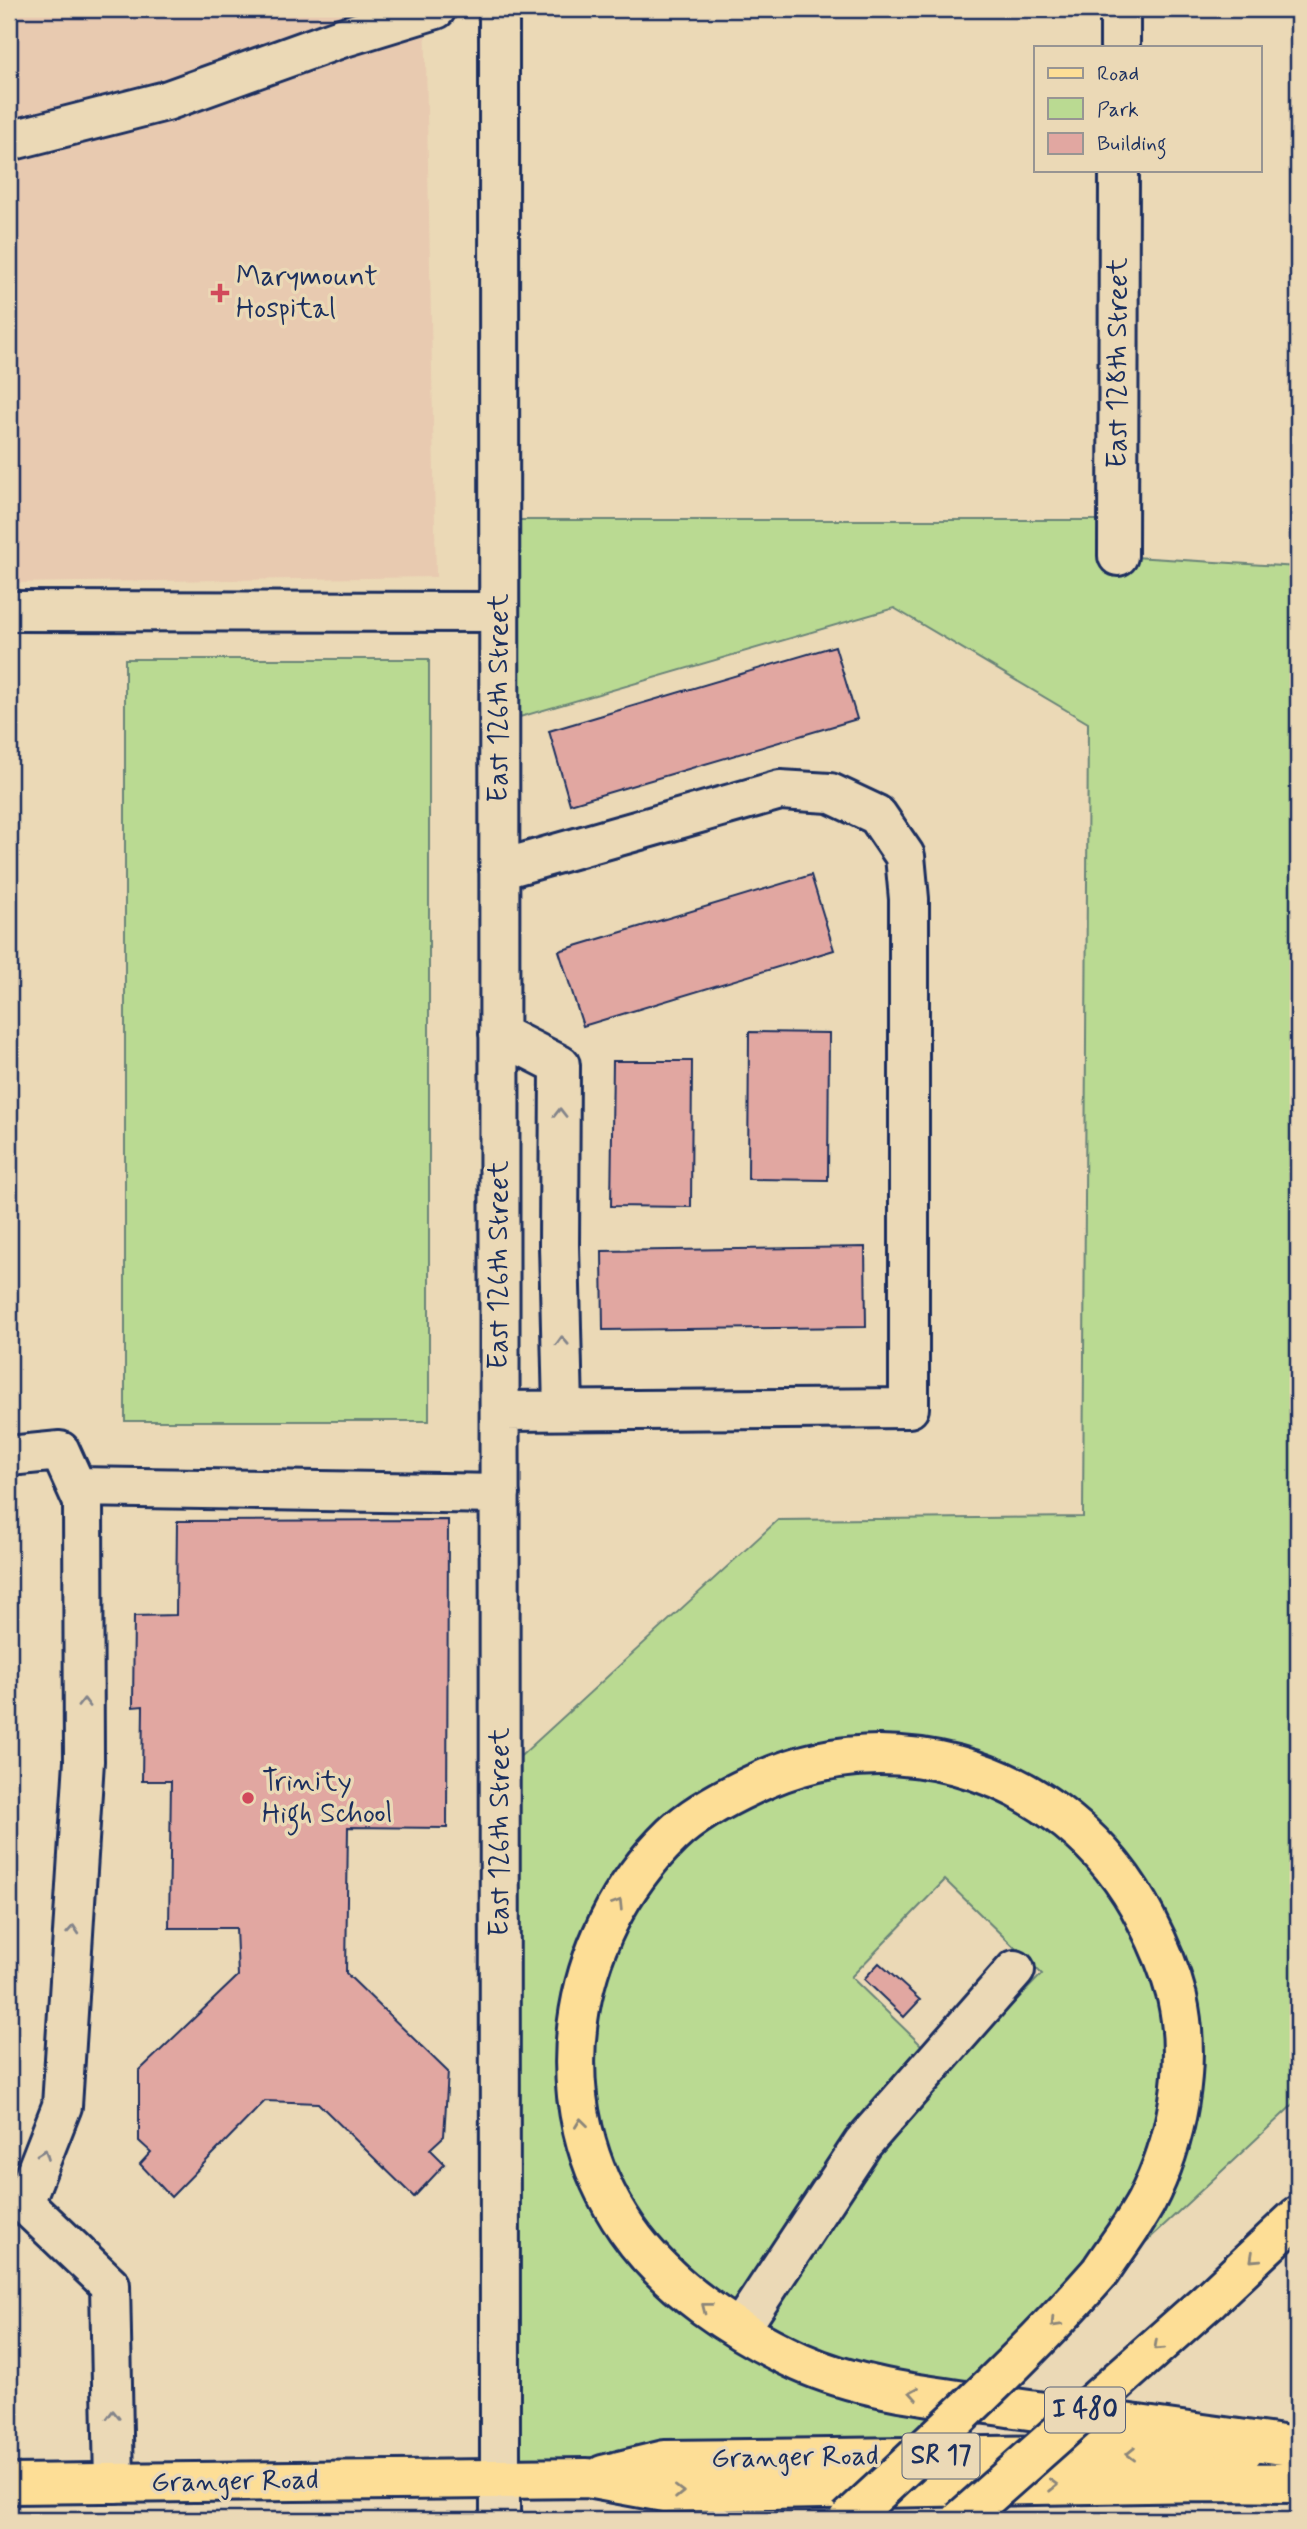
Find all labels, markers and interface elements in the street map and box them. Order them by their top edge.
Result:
legend [1034,46,1262,172]
text: Road [1097,60,1139,88]
text: Park [1097,96,1139,124]
text: Building [1097,130,1167,160]
street label: East 128th Street [1100,257,1137,468]
place label: Marymount Hospital [236,259,378,328]
marker: Marymount Hospital [210,283,230,303]
street label: East 126th Street [481,593,518,802]
one-way arrow [552,1107,568,1118]
street label: East 126th Street [481,1160,518,1369]
one-way arrow [554,1335,569,1346]
one-way arrow [76,1697,92,1708]
street label: East 126th Street [482,1727,519,1936]
place label: Trinity High School [262,1764,392,1836]
marker: Trinity High School [240,1790,256,1806]
one-way arrow [610,1899,623,1912]
one-way arrow [66,1925,81,1936]
one-way arrow [574,2117,589,2129]
one-way arrow [35,2149,49,2161]
one-way arrow [1249,2250,1262,2263]
one-way arrow [701,2302,714,2315]
one-way arrow [1050,2315,1063,2328]
one-way arrow [1153,2337,1166,2350]
one-way arrow [908,2386,920,2401]
road number: I 480 [1045,2388,1125,2432]
one-way arrow [105,2409,120,2420]
road number: SR 17 [902,2434,979,2478]
street label: Granger Road [711,2438,879,2478]
one-way arrow [1125,2446,1135,2462]
street label: Granger Road [151,2462,319,2502]
one-way arrow [1048,2477,1059,2493]
one-way arrow [674,2484,685,2499]

